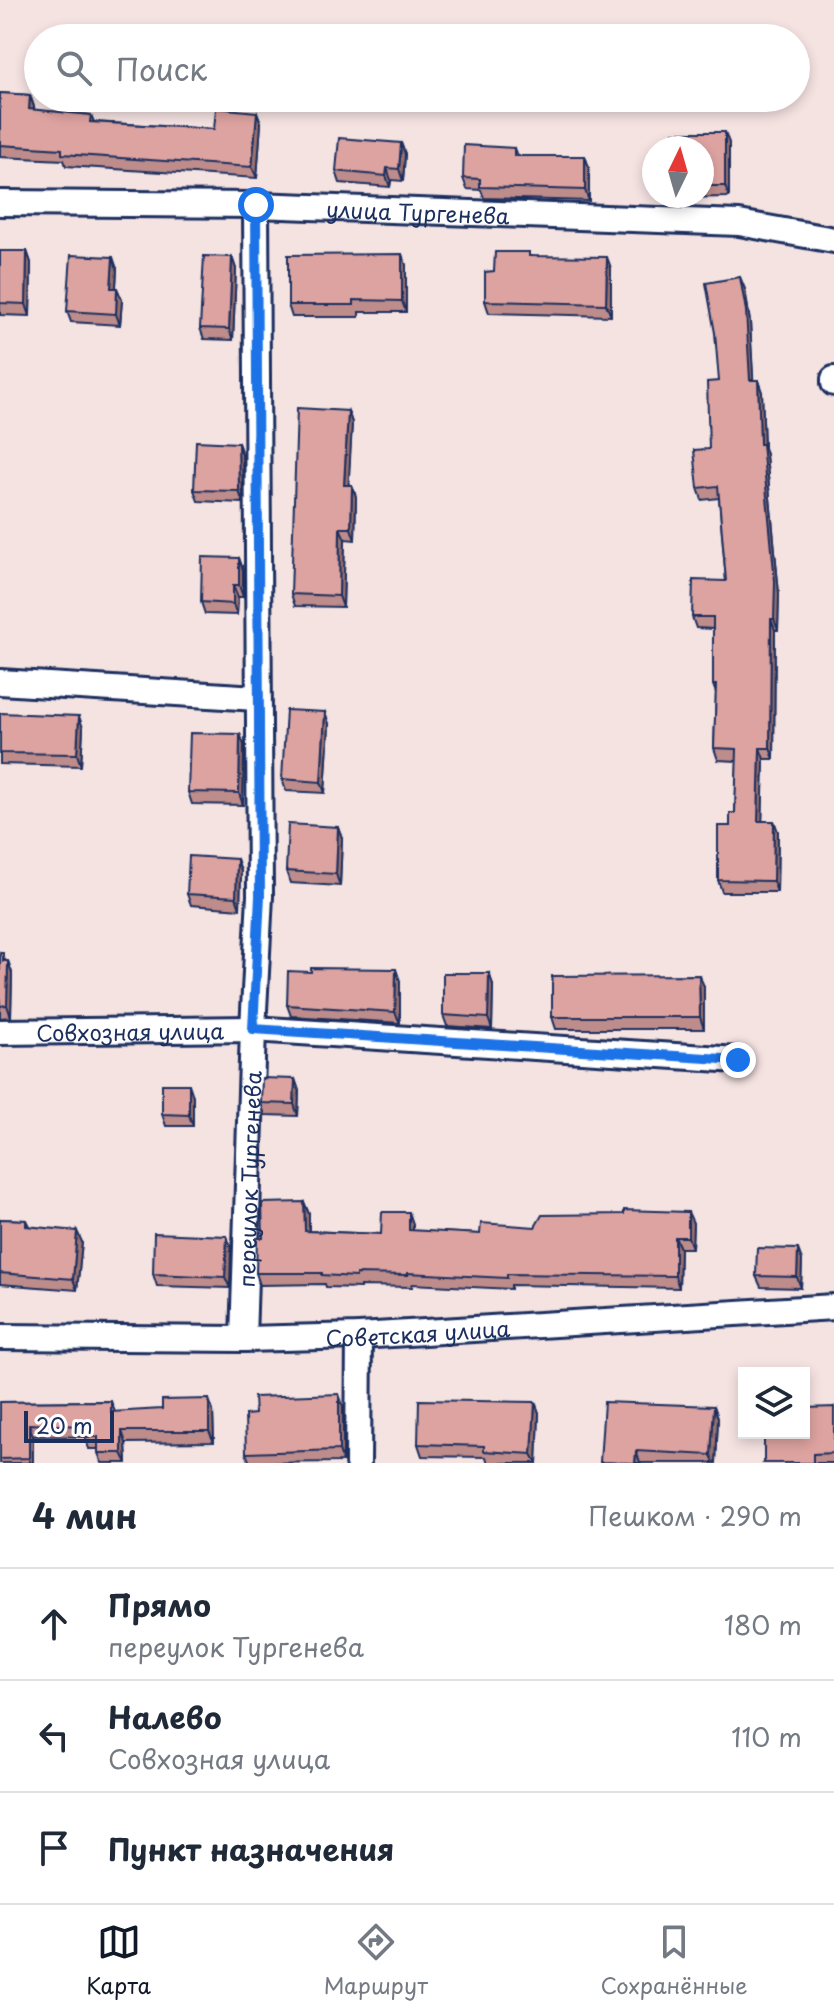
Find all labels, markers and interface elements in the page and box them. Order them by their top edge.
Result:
search box [24,24,810,112]
icon: search [52,46,96,90]
text: Поиск [116,46,207,91]
north arrow [642,136,714,208]
route start [238,187,274,223]
street label: улица Тургенева [326,191,511,231]
street label: Совхозная улица [36,1013,224,1048]
route end [720,1042,756,1078]
street label: переулок Тургенева [228,1070,268,1288]
street label: Советская улица [325,1310,511,1353]
map controls [738,1367,810,1439]
button: layers [738,1367,810,1439]
scale bar [24,1407,114,1443]
text: 20 m [36,1408,93,1441]
text: 4 мин [32,1489,137,1541]
text: Пешком · 290 m [588,1496,802,1535]
text: Прямо [108,1582,211,1627]
icon: ahead [32,1602,76,1646]
text: 180 m [724,1605,802,1644]
text: переулок Тургенева [108,1627,364,1666]
text: Налево [108,1694,222,1739]
icon: left [32,1714,76,1758]
text: 110 m [731,1717,802,1756]
text: Совхозная улица [108,1739,330,1778]
icon: arrive [32,1826,76,1870]
text: Пункт назначения [108,1826,394,1871]
tab: Карта [86,1920,151,2001]
tab: Маршрут [324,1920,428,2001]
tab: Сохранённые [601,1920,748,2001]

